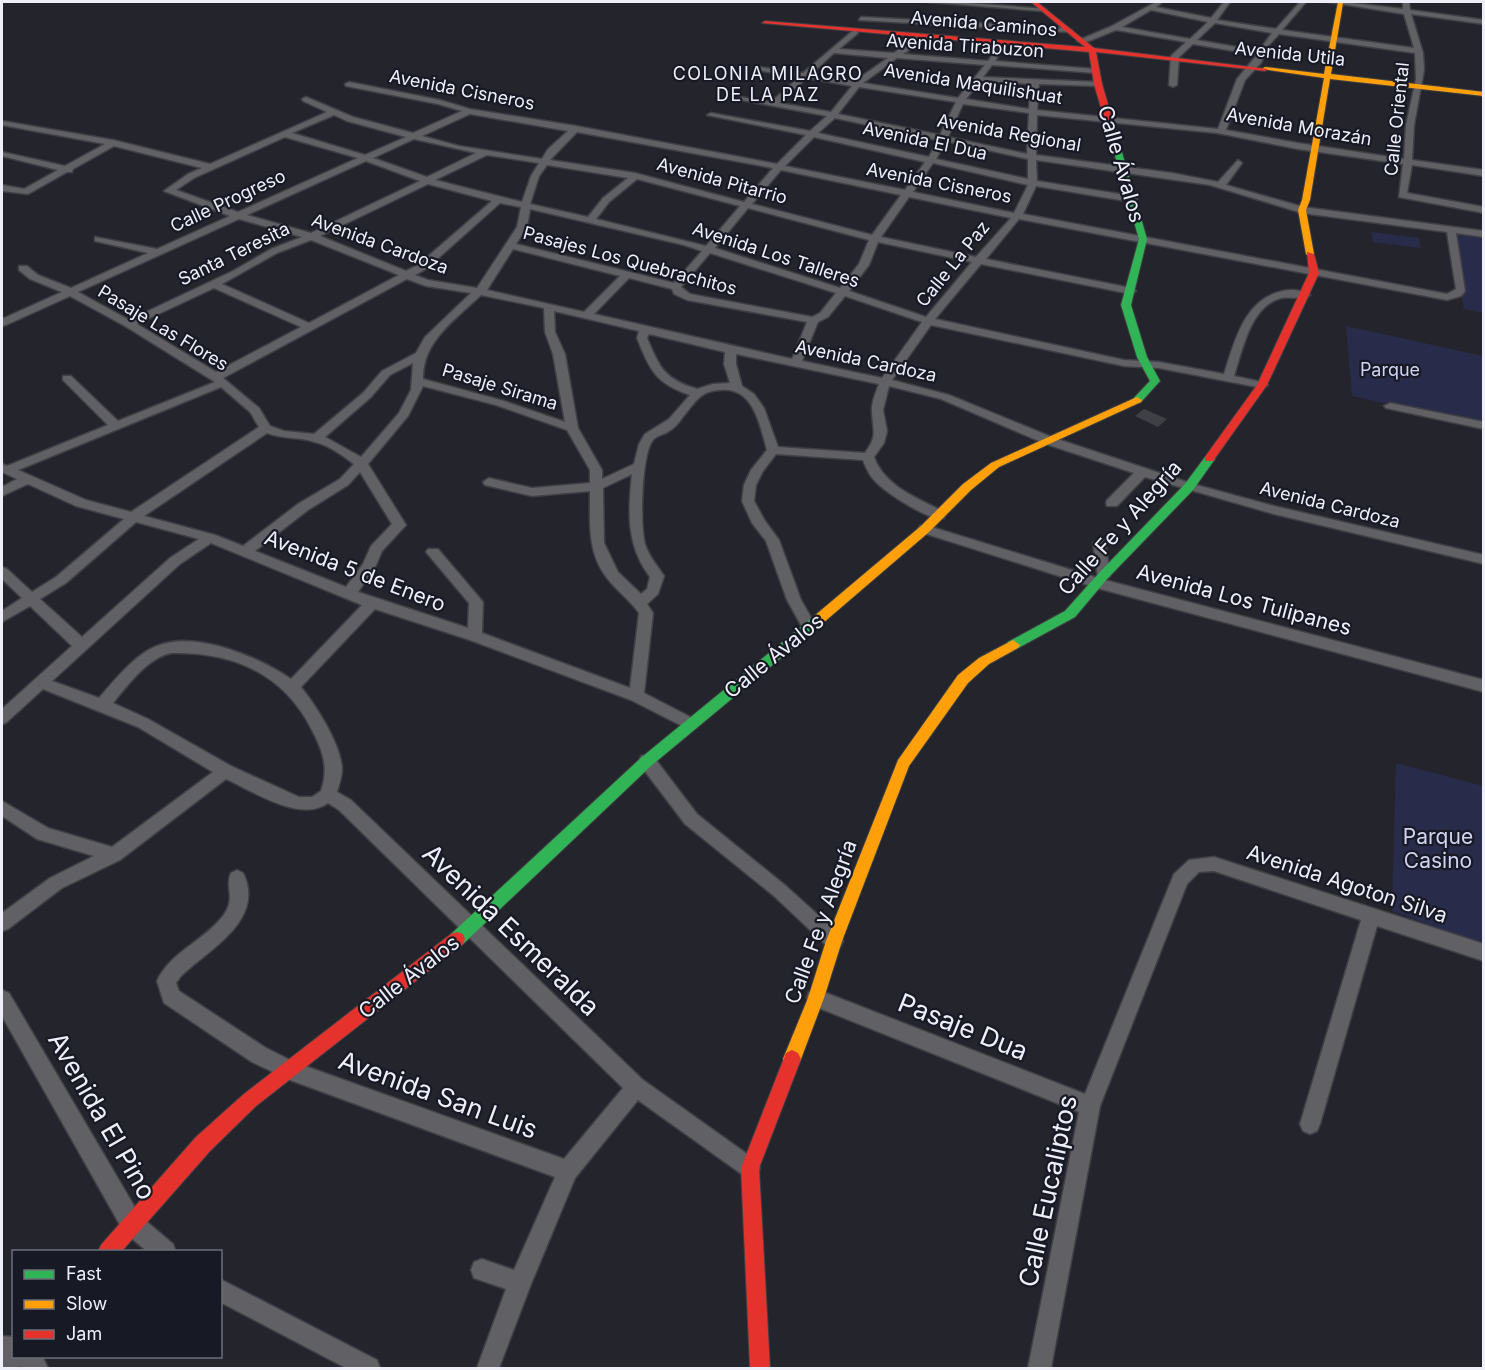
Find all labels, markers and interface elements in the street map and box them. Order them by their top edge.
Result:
street label: Avenida Caminos [910,7,1058,40]
street label: Avenida Tirabuzon [885,30,1045,61]
street label: Avenida Utila [1234,37,1346,70]
street label: Avenida Maquilishuat [882,59,1064,108]
street label: Calle Oriental [1380,61,1413,177]
district label: COLONIA MILAGRO DE LA PAZ [673,63,863,105]
street label: Avenida Cisneros [388,65,537,114]
street label: Calle Ávalos [1093,102,1151,225]
street label: Avenida Morazán [1225,103,1373,150]
street label: Avenida Regional [935,110,1083,156]
street label: Avenida El Dua [861,117,989,164]
street label: Avenida Pitarrio [655,153,789,208]
street label: Avenida Cisneros [865,158,1014,207]
street label: Calle Progreso [167,165,289,236]
street label: Avenida Cardoza [309,209,451,278]
street label: Calle La Paz [912,216,994,311]
street label: Santa Teresita [175,218,293,290]
street label: Avenida Los Talleres [690,218,862,291]
street label: Pasajes Los Quebrachitos [521,222,739,299]
street label: Pasaje Las Flores [94,280,232,375]
street label: Avenida Cardoza [794,335,939,386]
street label: Pasaje Sirama [440,359,560,414]
park label: Parque [1360,359,1420,380]
street label: Calle Fe y Alegría [1053,455,1187,600]
street label: Avenida Cardoza [1258,477,1403,532]
street label: Avenida 5 de Enero [261,524,449,617]
street label: Avenida Los Tulipanes [1134,559,1354,640]
street label: Calle Ávalos [718,607,828,703]
park label: Parque Casino [1403,824,1473,873]
street label: Calle Fe y Alegría [779,836,862,1007]
street label: Avenida Esmeralda [417,837,606,1022]
street label: Avenida Agoton Silva [1244,839,1451,928]
street label: Calle Ávalos [353,929,464,1024]
street label: Pasaje Dua [894,986,1033,1067]
street label: Avenida El Pino [42,1027,163,1205]
street label: Avenida San Luis [335,1044,542,1145]
street label: Calle Eucaliptos [1012,1092,1083,1290]
legend [12,1250,222,1358]
text: Fast [66,1263,102,1284]
text: Slow [66,1293,107,1314]
text: Jam [66,1323,102,1344]

